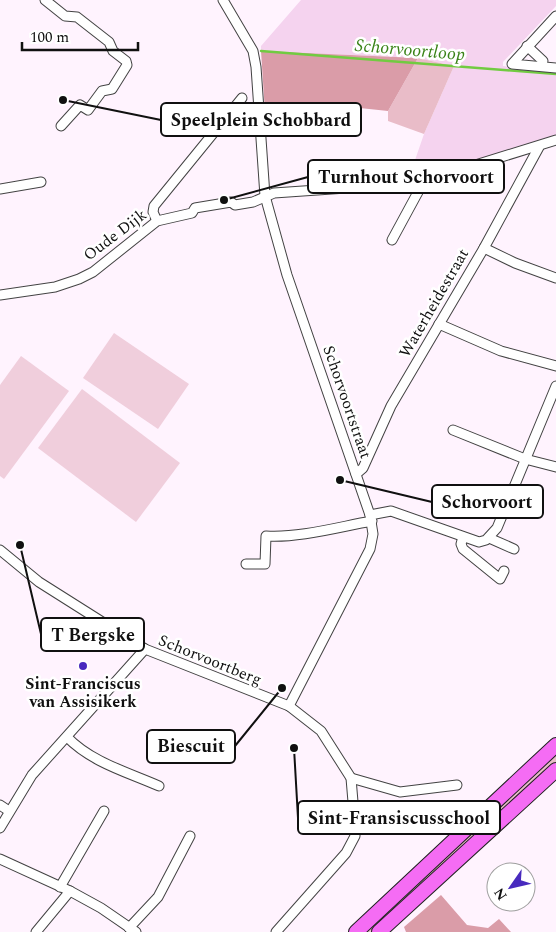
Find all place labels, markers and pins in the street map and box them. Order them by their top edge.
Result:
callout: Speelplein Schobbard [161,103,361,136]
callout: Turnhout Schorvoort [308,160,504,193]
callout: Schorvoort [432,485,543,518]
callout: T Bergske [41,618,144,651]
marker: Sint-Franciscus van Assisikerk [77,660,89,672]
place label: Sint-Franciscus van Assisikerk [25,672,141,714]
callout: Biescuit [147,730,235,763]
callout: Sint-Fransiscusschool [298,801,500,834]

